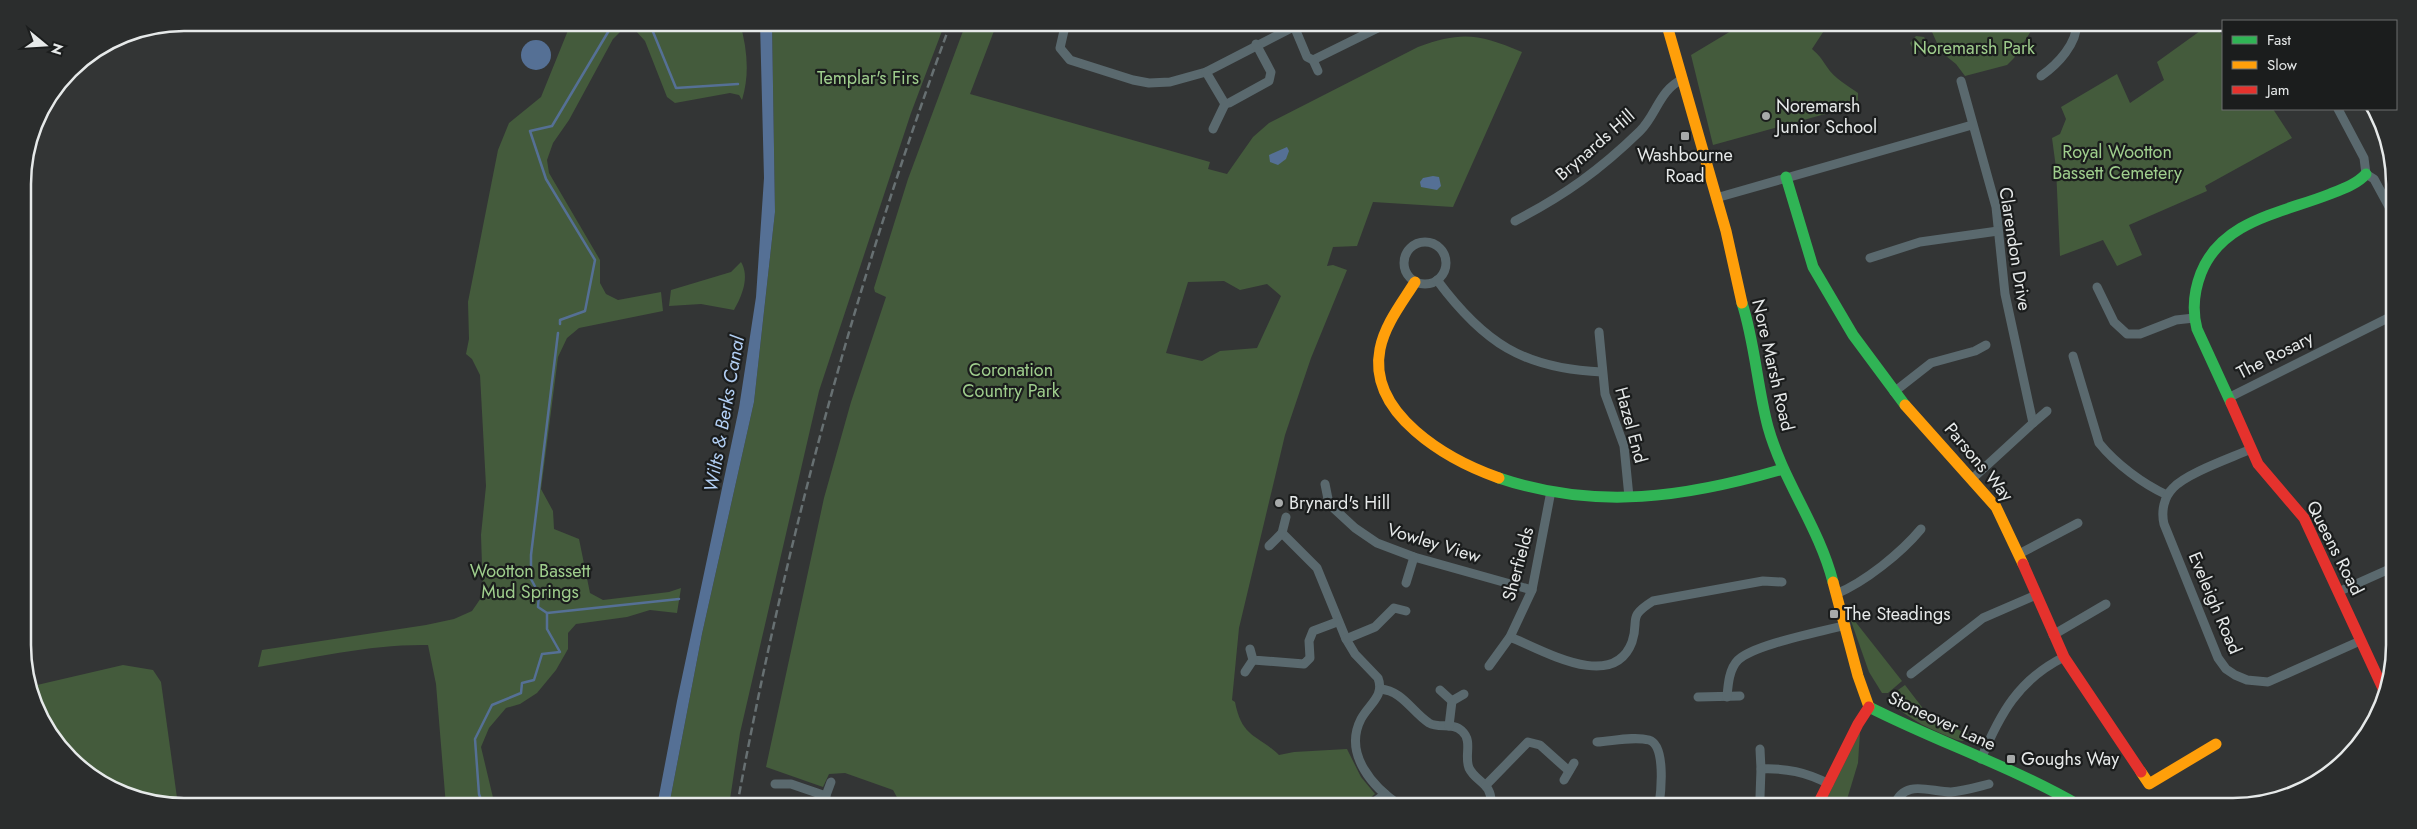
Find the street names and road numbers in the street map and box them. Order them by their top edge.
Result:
street label: Brynards Hill [1550,103,1640,187]
street label: Clarendon Drive [1992,185,2038,313]
street label: Nore Marsh Road [1745,296,1801,434]
street label: The Rosary [2232,325,2318,385]
street label: Hazel End [1608,384,1654,466]
street label: Parsons Way [1938,417,2020,507]
street label: Queens Road [2300,496,2370,600]
street label: Vowley View [1384,516,1485,570]
street label: Sherfields [1496,524,1540,604]
street label: Eveleigh Road [2182,548,2248,658]
street label: Stoneover Lane [1884,685,2000,757]

